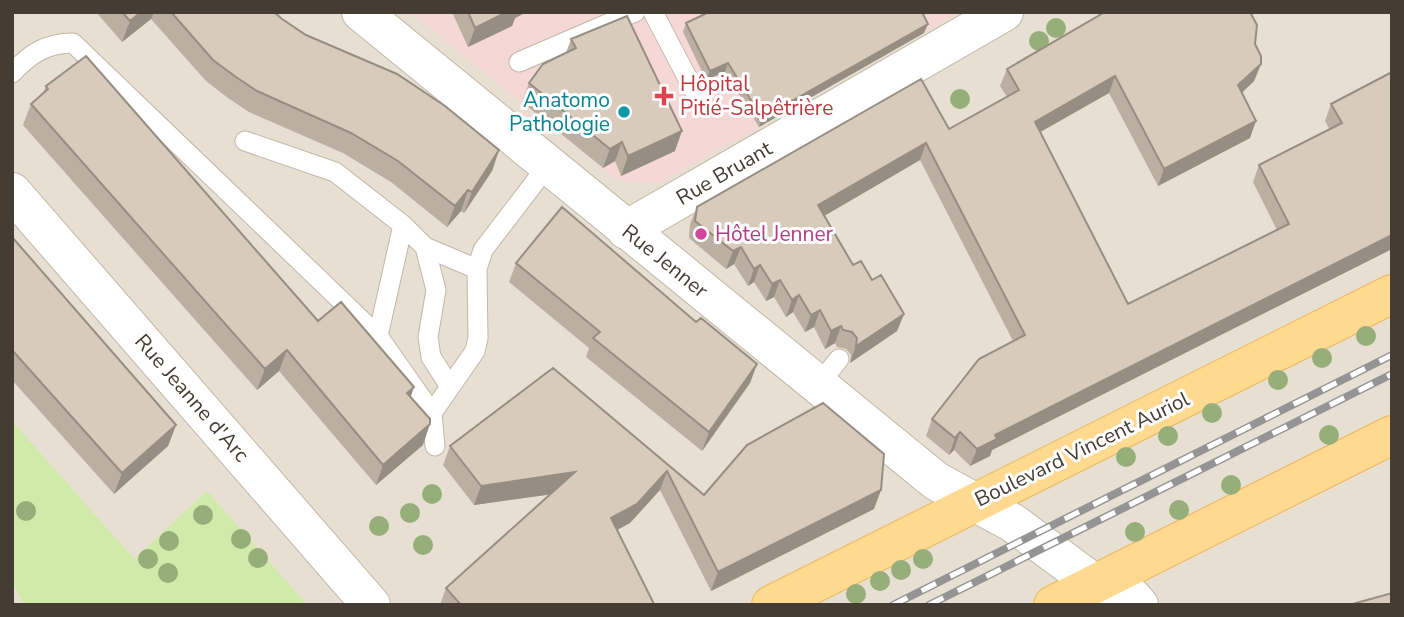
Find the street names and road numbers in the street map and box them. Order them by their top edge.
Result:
street label: Rue Bruant [671,134,778,212]
street label: Rue Jenner [616,218,714,305]
street label: Rue Jeanne d'Arc [129,328,256,468]
street label: Boulevard Vincent Auriol [970,384,1195,513]

